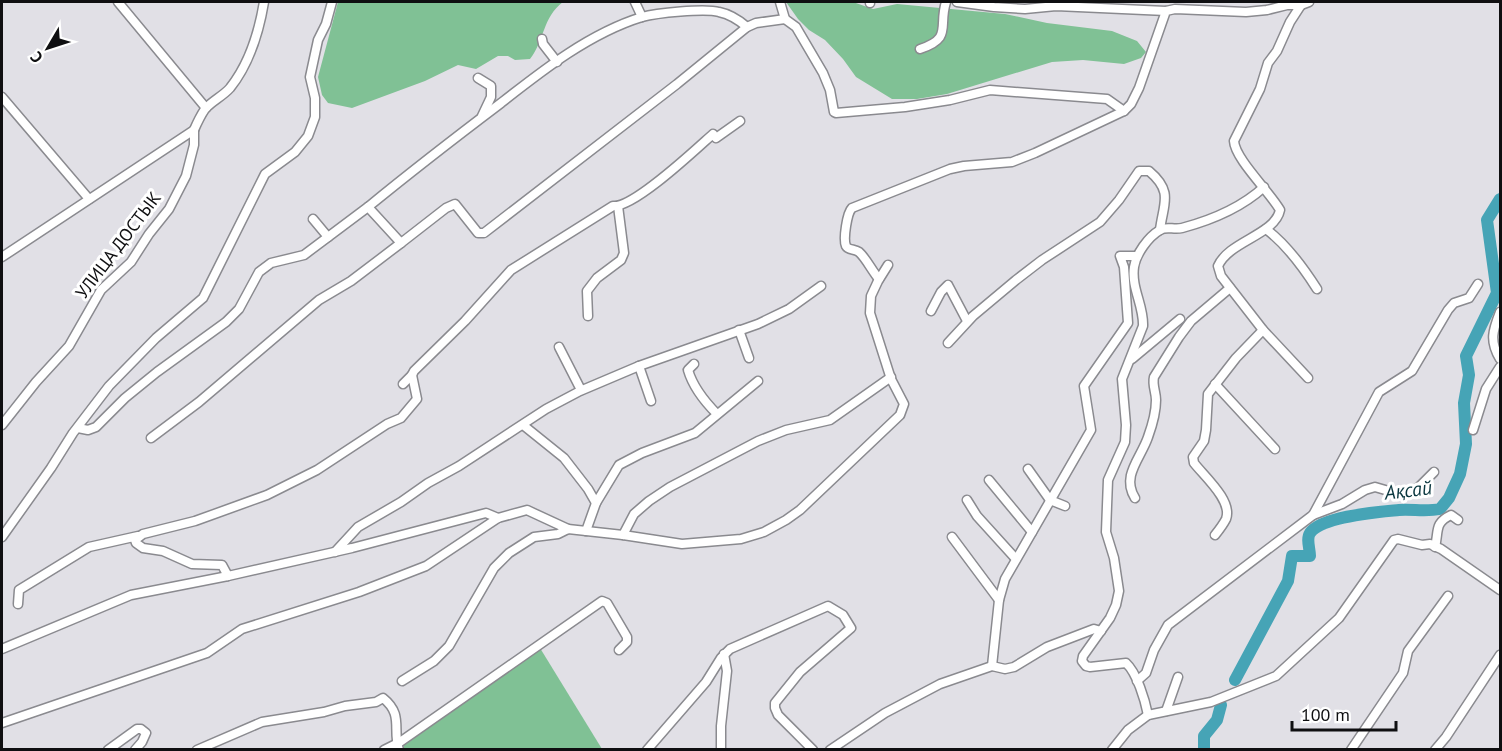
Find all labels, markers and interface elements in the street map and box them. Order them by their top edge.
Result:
north arrow [18,18,78,78]
text: С [26,48,47,67]
street label: УЛИЦА ДОСТЫК [70,187,166,303]
water label: Ақсай [1382,474,1433,506]
scale bar [1292,694,1396,732]
text: 100 m [1301,703,1350,726]

